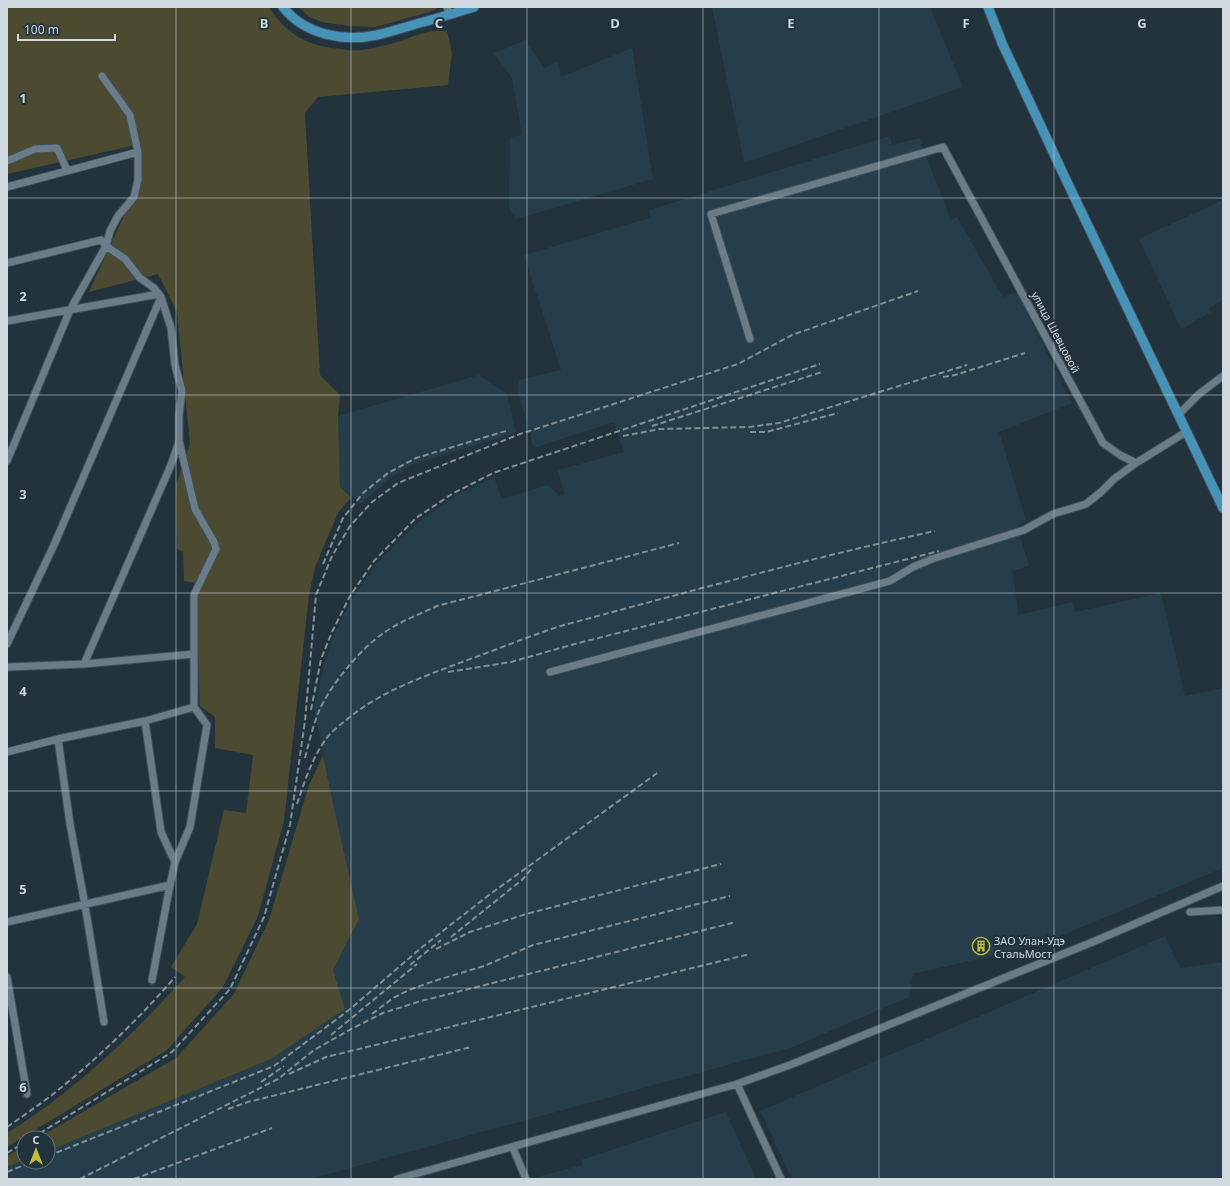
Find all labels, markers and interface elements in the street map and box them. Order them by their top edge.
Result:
text: B [260,14,268,32]
text: C [435,14,443,32]
text: D [610,14,620,32]
text: E [787,14,795,32]
text: F [962,14,970,32]
text: G [1137,14,1147,32]
scale bar [18,16,115,42]
text: 100 m [24,21,59,38]
text: 1 [19,89,27,107]
text: 2 [19,287,27,305]
street label: улица Шевцовой [1028,289,1084,375]
text: 3 [19,485,27,503]
text: 4 [19,682,27,700]
text: 5 [19,880,27,898]
place label: ЗАО Улан-Удэ СтальМост [994,933,1065,961]
building icon: ЗАО Улан-Удэ СтальМост [971,936,991,956]
text: 6 [19,1078,27,1096]
north arrow [16,1130,56,1170]
text: С [32,1132,40,1147]

